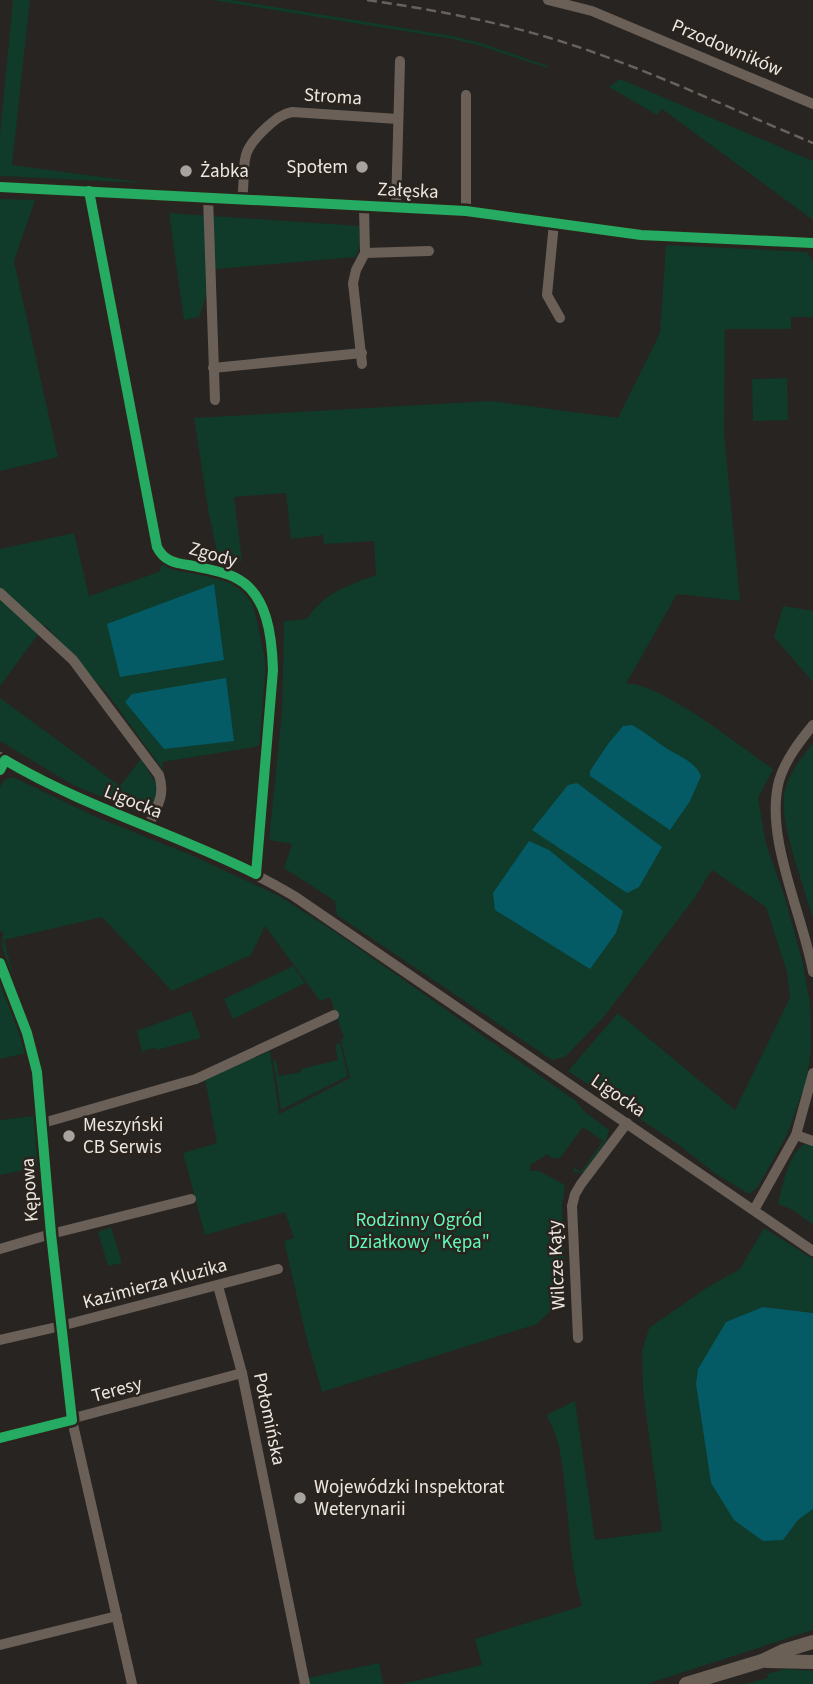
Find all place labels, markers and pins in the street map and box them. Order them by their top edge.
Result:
place label: Społem [286,154,348,181]
place label: Żabka [200,158,249,185]
marker: Społem [354,159,370,175]
marker: Żabka [178,163,194,179]
place label: Meszyński CB Serwis [83,1112,164,1161]
marker: Meszyński CB Serwis [61,1128,77,1144]
place label: Wojewódzki Inspektorat Weterynarii [314,1474,505,1523]
marker: Wojewódzki Inspektorat Weterynarii [292,1490,308,1506]

